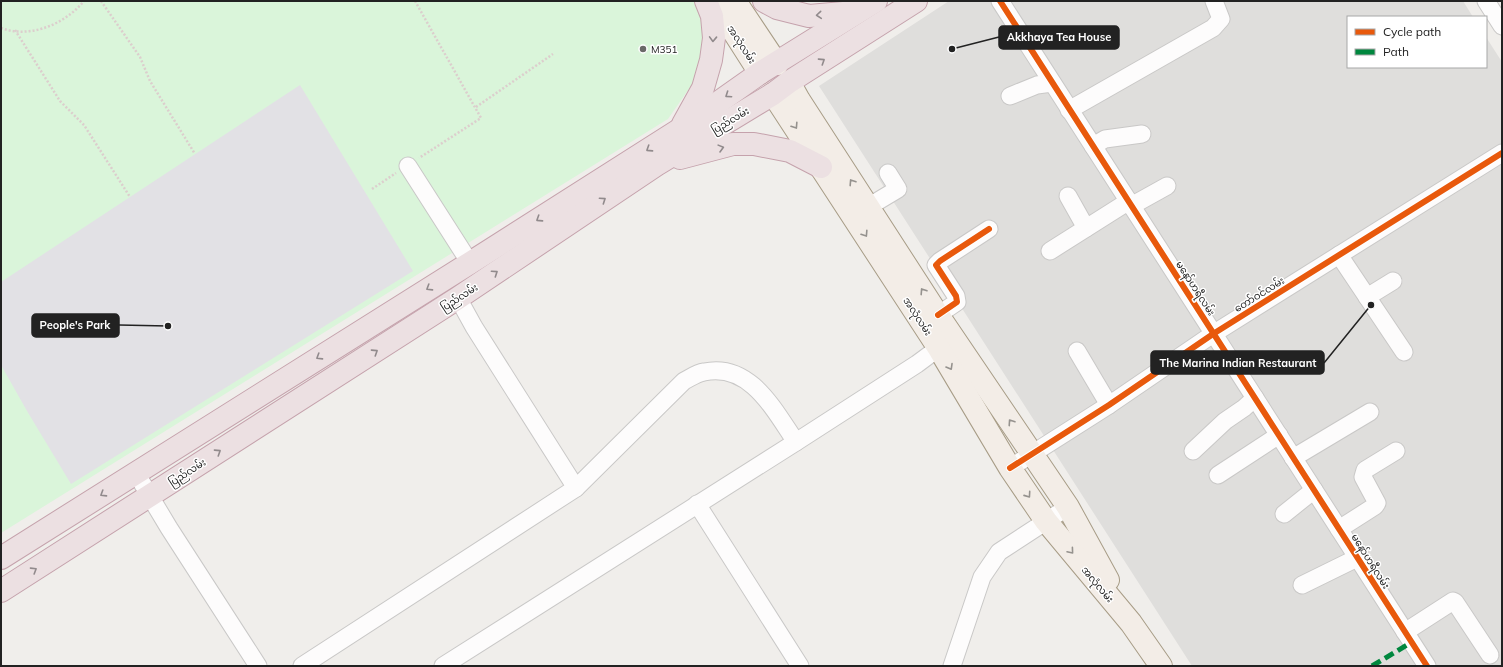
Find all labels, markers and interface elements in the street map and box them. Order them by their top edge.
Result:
one-way arrow [816,11,822,20]
legend [1347,16,1487,68]
street label: အလုံလမ်း [723,22,760,67]
text: Cycle path [1383,24,1441,39]
callout: Akkhaya Tea House [999,26,1119,49]
text: Akkhaya Tea House [1007,30,1111,44]
one-way arrow [709,36,717,42]
place label: M351 [651,43,678,56]
marker: M351 [638,44,648,54]
text: Path [1383,44,1409,59]
one-way arrow [818,58,825,66]
one-way arrow [726,90,733,97]
street label: ပြည်လမ်း [709,103,752,138]
one-way arrow [790,122,798,129]
one-way arrow [646,144,653,151]
one-way arrow [718,144,724,152]
one-way arrow [849,179,857,186]
one-way arrow [599,198,606,205]
one-way arrow [536,214,543,221]
one-way arrow [860,230,867,237]
street label: မနော်ဟရီလမ်း [1171,258,1219,319]
one-way arrow [491,270,498,278]
street label: တော်ဝင်လမ်း [1231,273,1287,315]
street label: ပြည်လမ်း [438,280,481,316]
one-way arrow [426,283,433,291]
one-way arrow [920,288,928,295]
street label: အလုံလမ်း [899,294,936,339]
callout: People's Park [32,314,119,337]
text: People's Park [40,318,111,332]
one-way arrow [371,349,378,356]
callout: The Marina Indian Restaurant [1151,351,1324,374]
one-way arrow [316,353,323,360]
text: The Marina Indian Restaurant [1160,356,1316,370]
one-way arrow [946,363,953,370]
one-way arrow [1008,419,1016,426]
one-way arrow [214,449,221,457]
street label: ပြည်လမ်း [166,455,209,491]
one-way arrow [100,489,107,496]
one-way arrow [1023,491,1031,498]
street label: မနော်ဟရီလမ်း [1347,531,1394,592]
one-way arrow [1067,547,1074,554]
street label: အလုံလမ်း [1077,563,1117,606]
one-way arrow [30,567,37,574]

